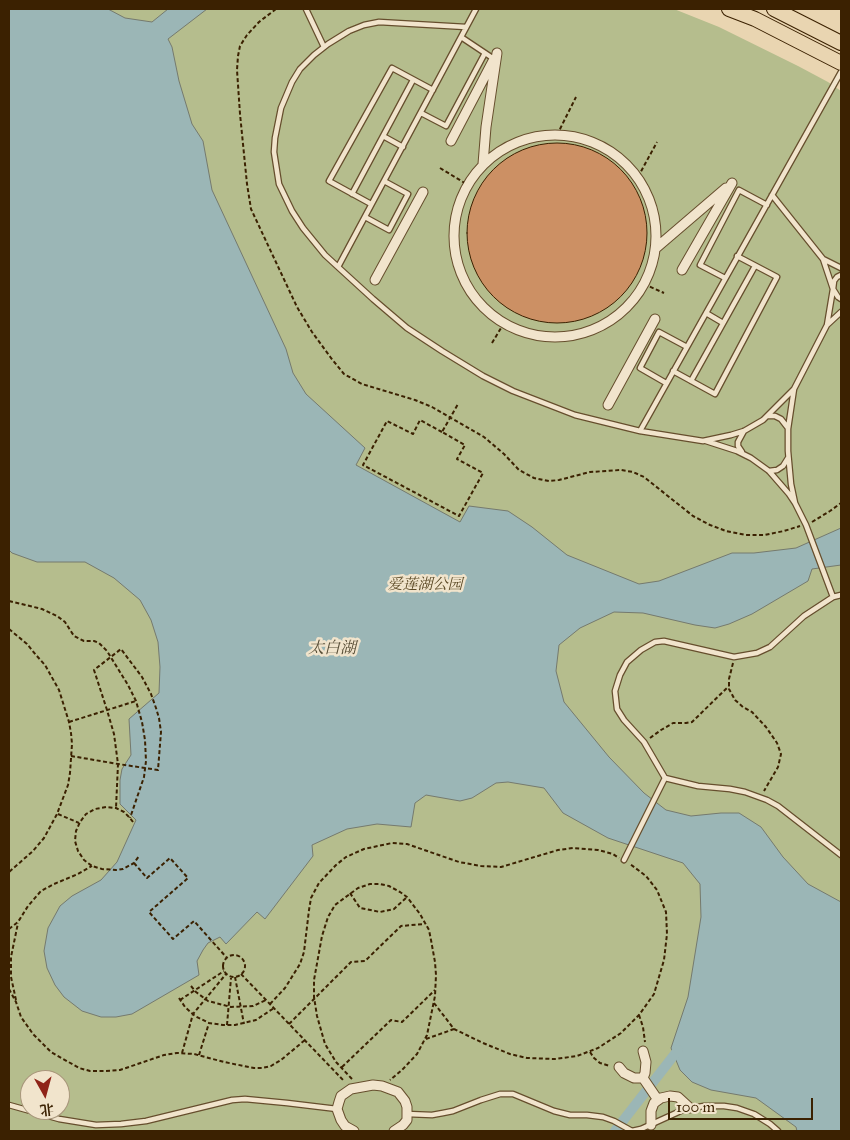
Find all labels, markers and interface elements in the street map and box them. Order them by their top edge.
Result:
park label: 爱莲湖公园 [388,576,462,594]
water label: 太白湖 [308,639,356,659]
north arrow [20,1070,70,1120]
scale bar [670,1088,815,1120]
text: 100 m [676,1098,715,1116]
text: 北 [39,1100,55,1119]

